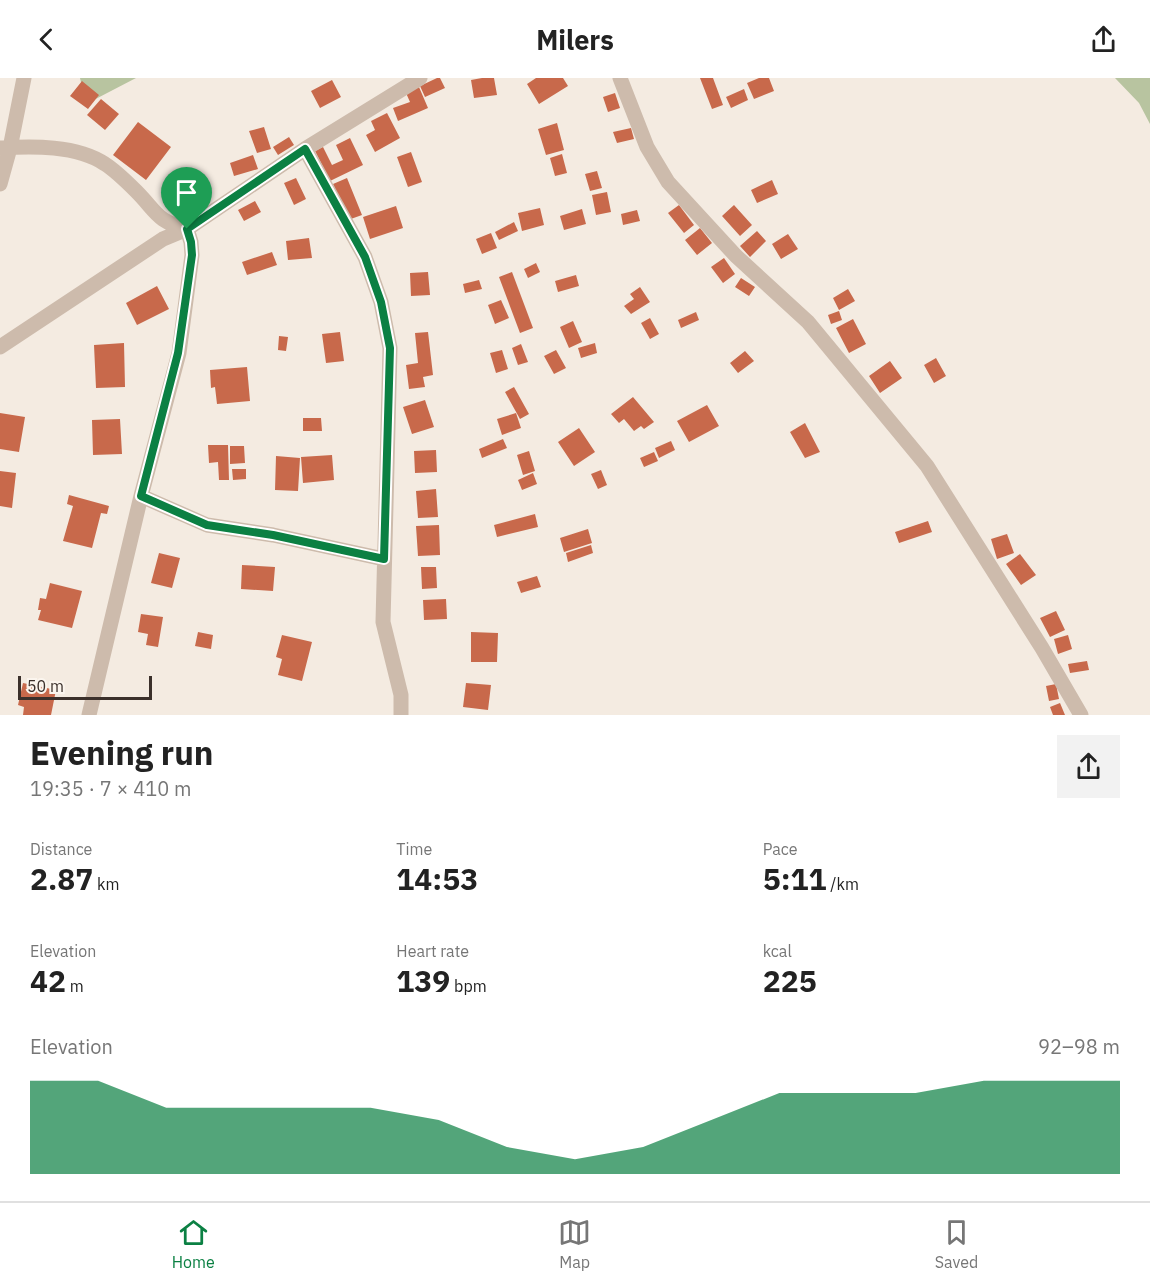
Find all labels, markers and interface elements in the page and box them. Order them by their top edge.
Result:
text: Milers [536,22,614,57]
icon: back [30,23,63,56]
icon: share [1087,23,1120,56]
pin [161,167,212,229]
icon: arrive [170,176,203,209]
scale bar [18,673,152,700]
text: 50 m [27,676,64,696]
text: Evening run [30,731,214,774]
button: share [1057,735,1120,798]
text: 19:35 · 7 × 410 m [30,775,191,802]
text: Distance [30,839,92,859]
text: Time [396,839,432,859]
text: Pace [763,839,797,859]
text: 2.87 [30,859,93,898]
text: 14:53 [396,859,478,898]
text: 5:11 [763,859,827,898]
text: km [93,874,120,894]
text: /km [827,874,859,894]
text: Elevation [30,941,96,961]
text: Heart rate [396,941,469,961]
text: kcal [763,941,792,961]
text: 42 [30,961,66,1000]
text: 139 [396,961,450,1000]
text: 225 [763,961,817,1000]
text: m [66,976,84,996]
text: bpm [450,976,487,996]
text: Elevation [30,1033,113,1060]
text: 92–98 m [1038,1033,1120,1060]
tab: Home [172,1216,215,1272]
tab: Map [558,1216,591,1272]
tab: Saved [935,1216,978,1272]

